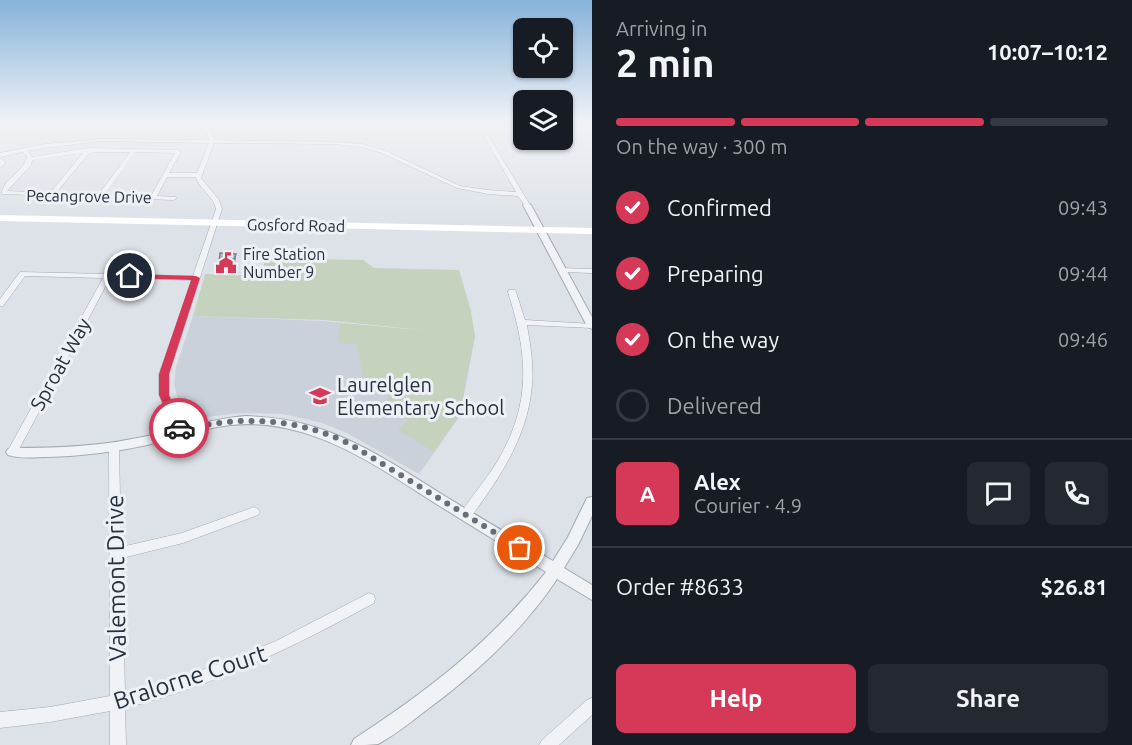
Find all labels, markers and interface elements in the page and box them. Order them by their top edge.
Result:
text: Arriving in [616,17,707,40]
map controls [513,18,573,150]
button: locate [513,18,573,78]
text: 10:07–10:12 [987,39,1108,64]
text: 2 min [616,41,715,84]
button: layers [513,90,573,150]
text: On the way · 300 m [616,135,788,158]
street label: Pecangrove Drive [26,186,152,206]
icon: check [616,191,649,224]
text: Confirmed [667,195,772,220]
text: 09:43 [1058,196,1108,219]
street label: Gosford Road [247,215,345,235]
place label: Fire Station Number 9 [243,245,325,281]
pin [104,250,155,301]
public building icon: Fire Station Number 9 [214,251,238,275]
icon: check [616,257,649,290]
icon: home [113,259,146,292]
text: Preparing [667,261,764,286]
text: 09:44 [1058,262,1108,285]
street label: Sproat Way [25,313,95,414]
icon: check [616,323,649,356]
text: On the way [667,327,779,352]
text: 09:46 [1058,328,1108,351]
place label: Laurelglen Elementary School [337,373,504,419]
school or university icon: Laurelglen Elementary School [308,384,332,408]
text: Delivered [667,393,762,418]
courier [149,398,209,458]
icon: car [163,412,196,445]
button: chat [967,462,1030,525]
button: phone [1045,462,1108,525]
text: Alex [694,469,741,494]
text: A [640,481,655,506]
street label: Valemont Drive [101,494,131,662]
text: Courier · 4.9 [694,494,802,517]
pin [494,522,545,573]
icon: bag [503,531,536,564]
text: Order #8633 [616,574,744,599]
text: $26.81 [1041,574,1108,599]
street label: Bralorne Court [110,639,271,714]
button: Help [616,664,856,733]
button: Share [868,664,1108,733]

